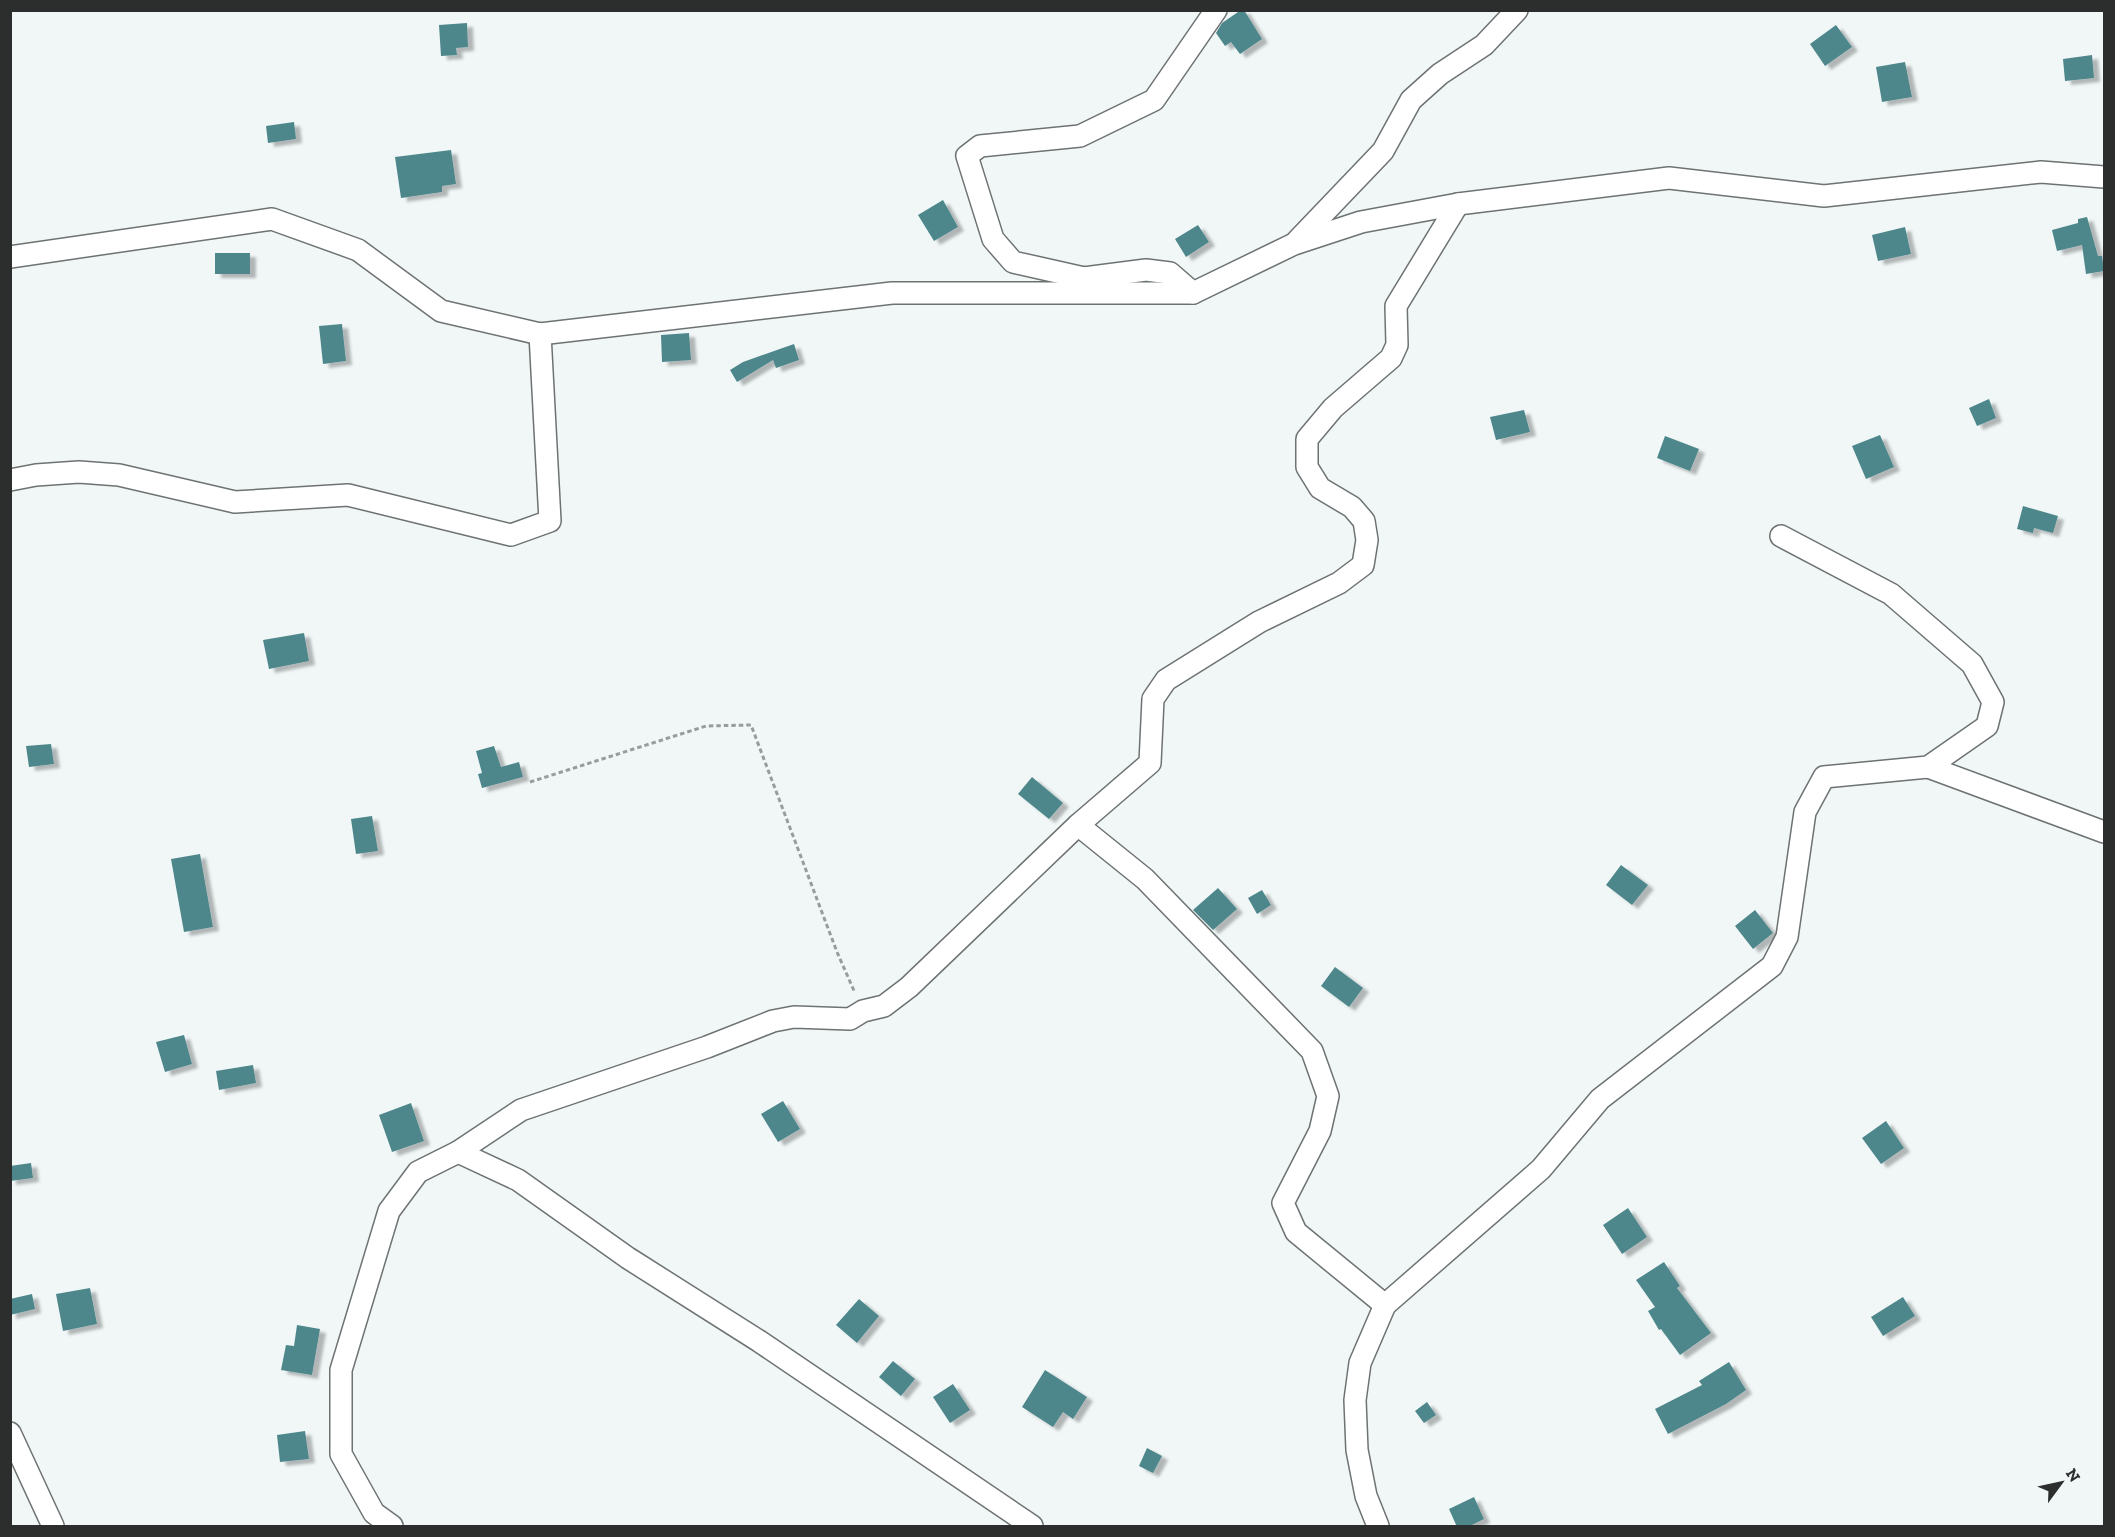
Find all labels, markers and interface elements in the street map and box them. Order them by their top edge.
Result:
north arrow [2031,1453,2091,1513]
text: N [2062,1465,2084,1485]

